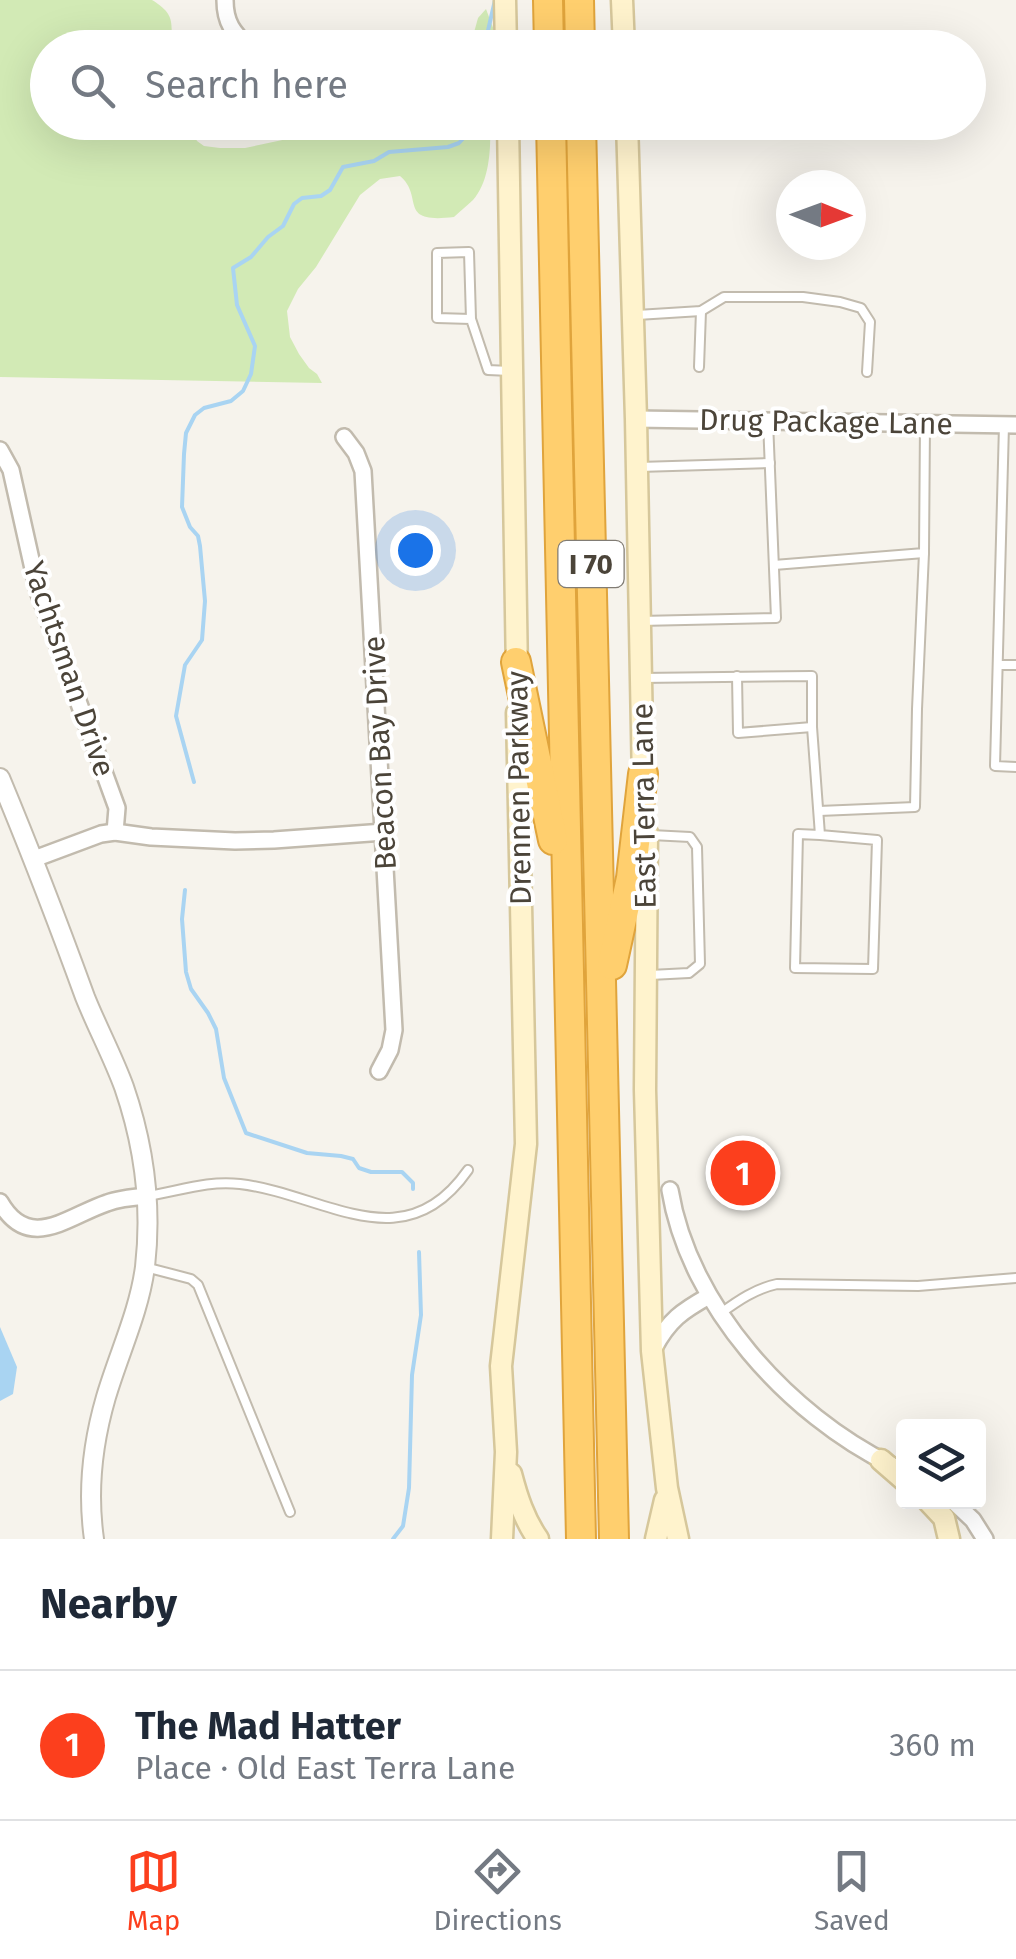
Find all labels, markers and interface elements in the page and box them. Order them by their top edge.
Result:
search box [30,30,986,140]
icon: search [65,58,120,113]
text: Search here [145,62,348,108]
north arrow [776,170,866,260]
street label: Drug Package Lane [699,402,953,442]
your location [390,525,441,576]
road number: I 70 [558,541,624,587]
street label: Yachtsman Drive [15,557,123,781]
street label: Beacon Bay Drive [356,635,404,871]
street label: Drennen Parkway [499,670,539,905]
street label: East Terra Lane [624,703,664,909]
pin: 1 [710,1136,776,1210]
map controls [896,1419,986,1509]
button: layers [896,1419,986,1509]
text: Nearby [40,1579,177,1629]
text: The Mad Hatter [135,1703,401,1749]
text: 1 [65,1726,80,1764]
text: 360 m [889,1726,976,1764]
text: Place · Old East Terra Lane [135,1749,515,1787]
tab: Map [126,1844,181,1937]
tab: Directions [433,1844,562,1937]
tab: Saved [814,1844,890,1937]

